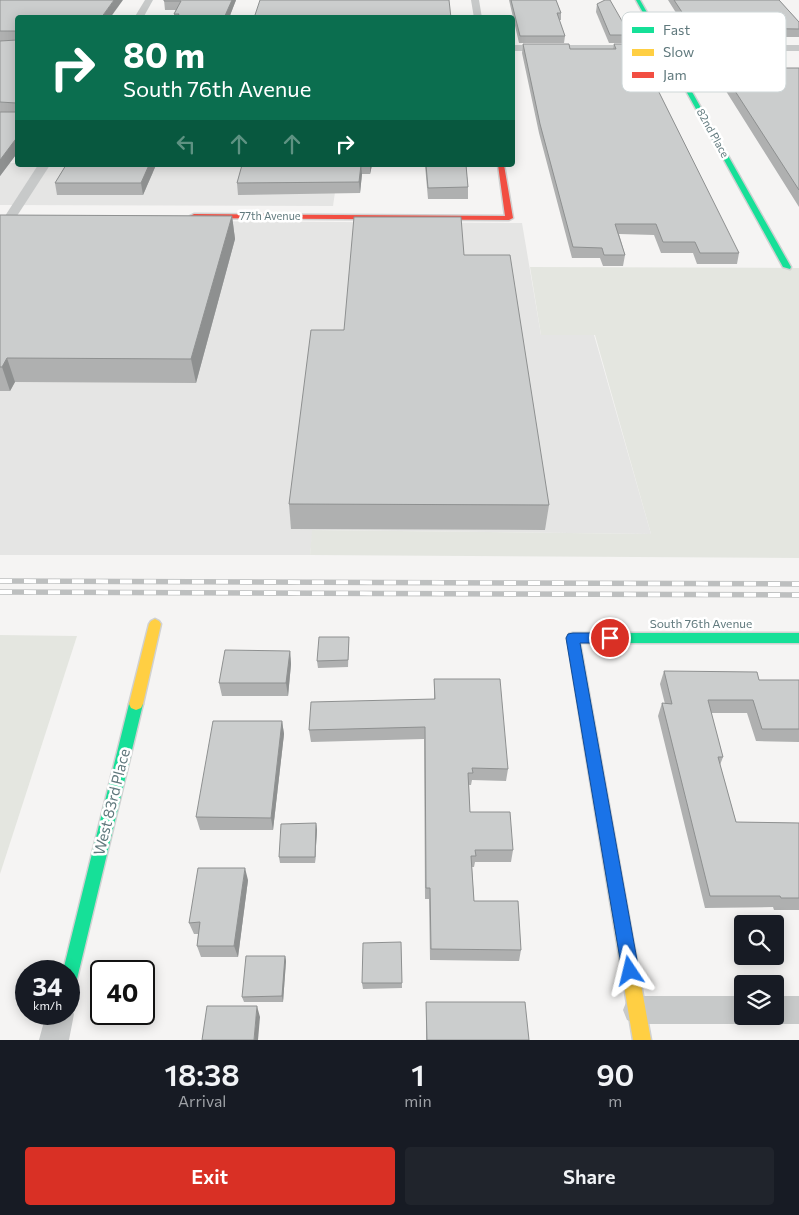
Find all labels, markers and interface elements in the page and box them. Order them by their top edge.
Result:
legend [622,12,786,92]
text: Fast [663,21,690,38]
text: 80 m [123,32,205,75]
icon: right [40,35,105,100]
text: Slow [663,43,694,60]
text: Jam [663,66,687,83]
text: South 76th Avenue [123,75,311,102]
street label: 82nd Place [695,106,732,160]
icon: left [172,130,200,158]
icon: ahead [225,130,253,158]
icon: ahead [278,130,306,158]
icon: right [331,130,359,158]
street label: 77th Avenue [239,209,301,222]
street label: South 76th Avenue [650,616,752,630]
pin [589,617,631,659]
icon: arrive [596,624,624,652]
street label: West 83rd Place [89,746,133,857]
map controls [734,915,784,1025]
button: search [734,915,784,965]
position arrow [603,944,655,996]
speed limit sign: 40 [90,960,155,1025]
text: 34 [33,971,62,1001]
button: layers [734,975,784,1025]
text: km/h [33,998,62,1012]
text: 18:38 [165,1055,240,1092]
text: 1 [411,1055,425,1092]
text: 90 [596,1055,634,1092]
text: Arrival [178,1091,226,1110]
text: min [404,1091,432,1110]
text: m [608,1091,622,1110]
button: Exit [25,1147,395,1205]
button: Share [405,1147,774,1205]

